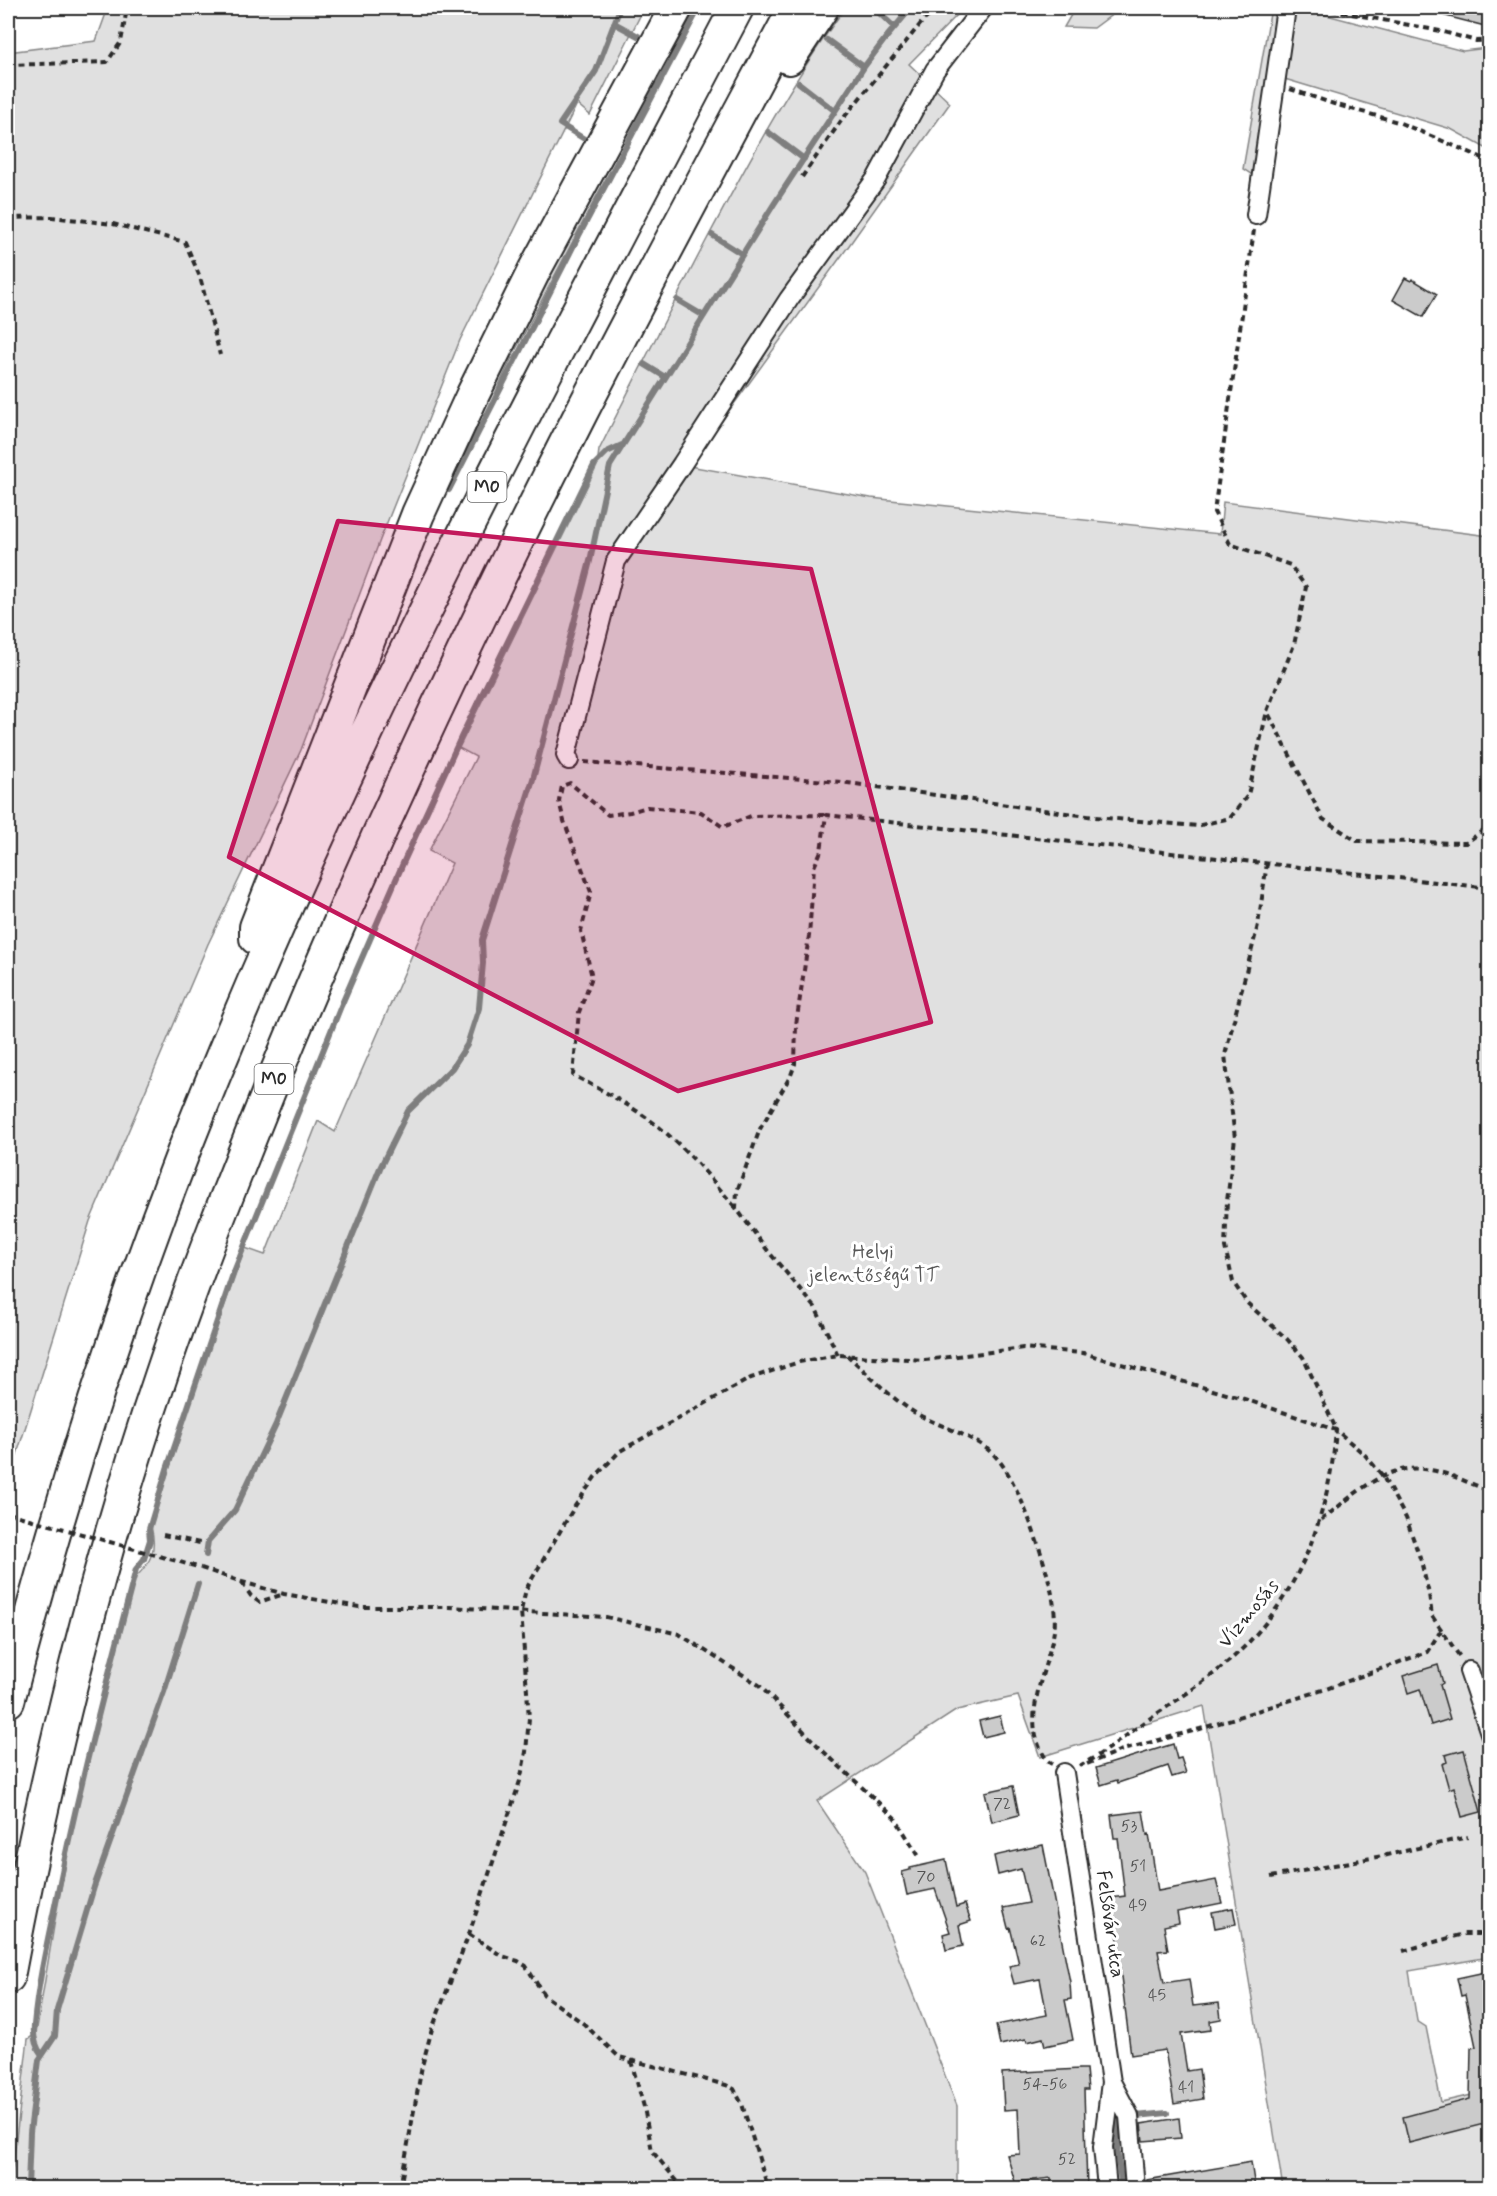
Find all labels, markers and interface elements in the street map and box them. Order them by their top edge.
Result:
road number: M0 [468,472,506,502]
road number: M0 [254,1064,294,1094]
park label: Helyi jelentőségű TT [806,1239,940,1289]
street label: Vízmosás [1212,1574,1286,1654]
house number: 72 [993,1794,1011,1815]
house number: 53 [1121,1816,1137,1837]
house number: 51 [1130,1856,1146,1877]
house number: 70 [917,1867,935,1888]
street label: Felsővár utca [1089,1869,1131,1979]
house number: 49 [1129,1895,1147,1916]
house number: 62 [1030,1931,1046,1952]
house number: 45 [1148,1985,1166,2006]
house number: 54-56 [1023,2074,1068,2095]
house number: 41 [1178,2077,1194,2098]
house number: 52 [1058,2149,1076,2170]

